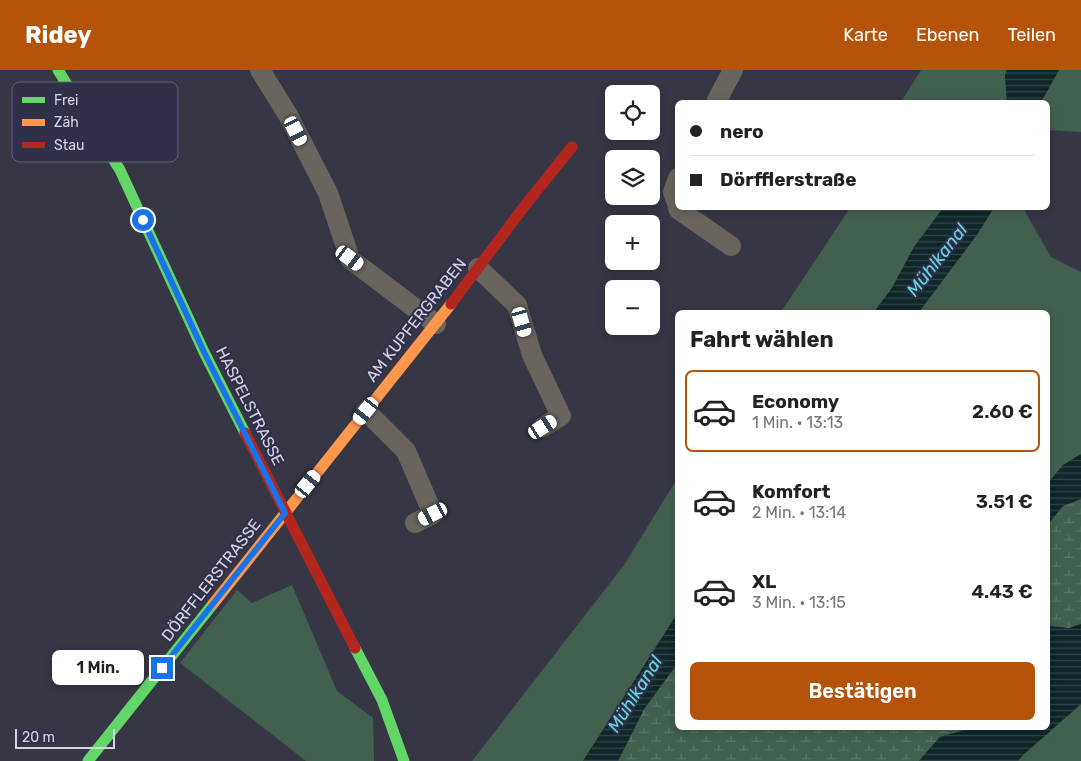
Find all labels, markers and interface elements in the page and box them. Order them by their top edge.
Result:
text: Ridey [25,21,92,49]
text: Karte [843,24,888,46]
text: Ebenen [916,24,980,46]
text: Teilen [1008,24,1056,46]
legend [12,82,178,162]
map controls [605,85,660,335]
button: locate [605,85,660,140]
text: Frei [54,92,78,109]
text: Zäh [54,114,79,131]
car [282,114,309,148]
text: nero [720,120,764,143]
text: Stau [54,137,84,154]
button: layers [605,150,660,205]
text: Dörfflerstraße [720,168,857,191]
route start [132,209,154,231]
button: + [605,215,660,270]
water label: Mühlkanal [902,219,973,301]
car [333,243,366,273]
street label: AM KUPFERGRABEN [362,254,470,386]
button: − [605,280,660,335]
car [510,306,533,338]
text: Fahrt wählen [690,326,834,353]
street label: HASPELSTRASSE [212,343,288,469]
icon: car [692,389,737,434]
text: Economy [752,390,839,413]
car [350,395,381,427]
text: 2.60 € [972,400,1033,423]
car [526,413,559,441]
text: 1 Min. · 13:13 [752,413,843,432]
car [292,468,323,500]
icon: car [692,479,737,524]
text: Komfort [752,480,830,503]
text: 3.51 € [976,490,1033,513]
car [416,501,449,527]
text: 2 Min. · 13:14 [752,503,846,522]
street label: DÖRFFLERSTRASSE [157,515,265,645]
icon: car [692,569,737,614]
text: XL [752,570,776,593]
text: 4.43 € [972,580,1033,603]
text: 3 Min. · 13:15 [752,593,846,612]
callout: 1 Min. [52,650,144,686]
water label: Mühlkanal [603,651,667,736]
route end [151,657,173,679]
text: 1 Min. [76,658,120,677]
button: Bestätigen [690,662,1035,720]
scale bar [15,726,115,749]
text: 20 m [22,729,55,746]

